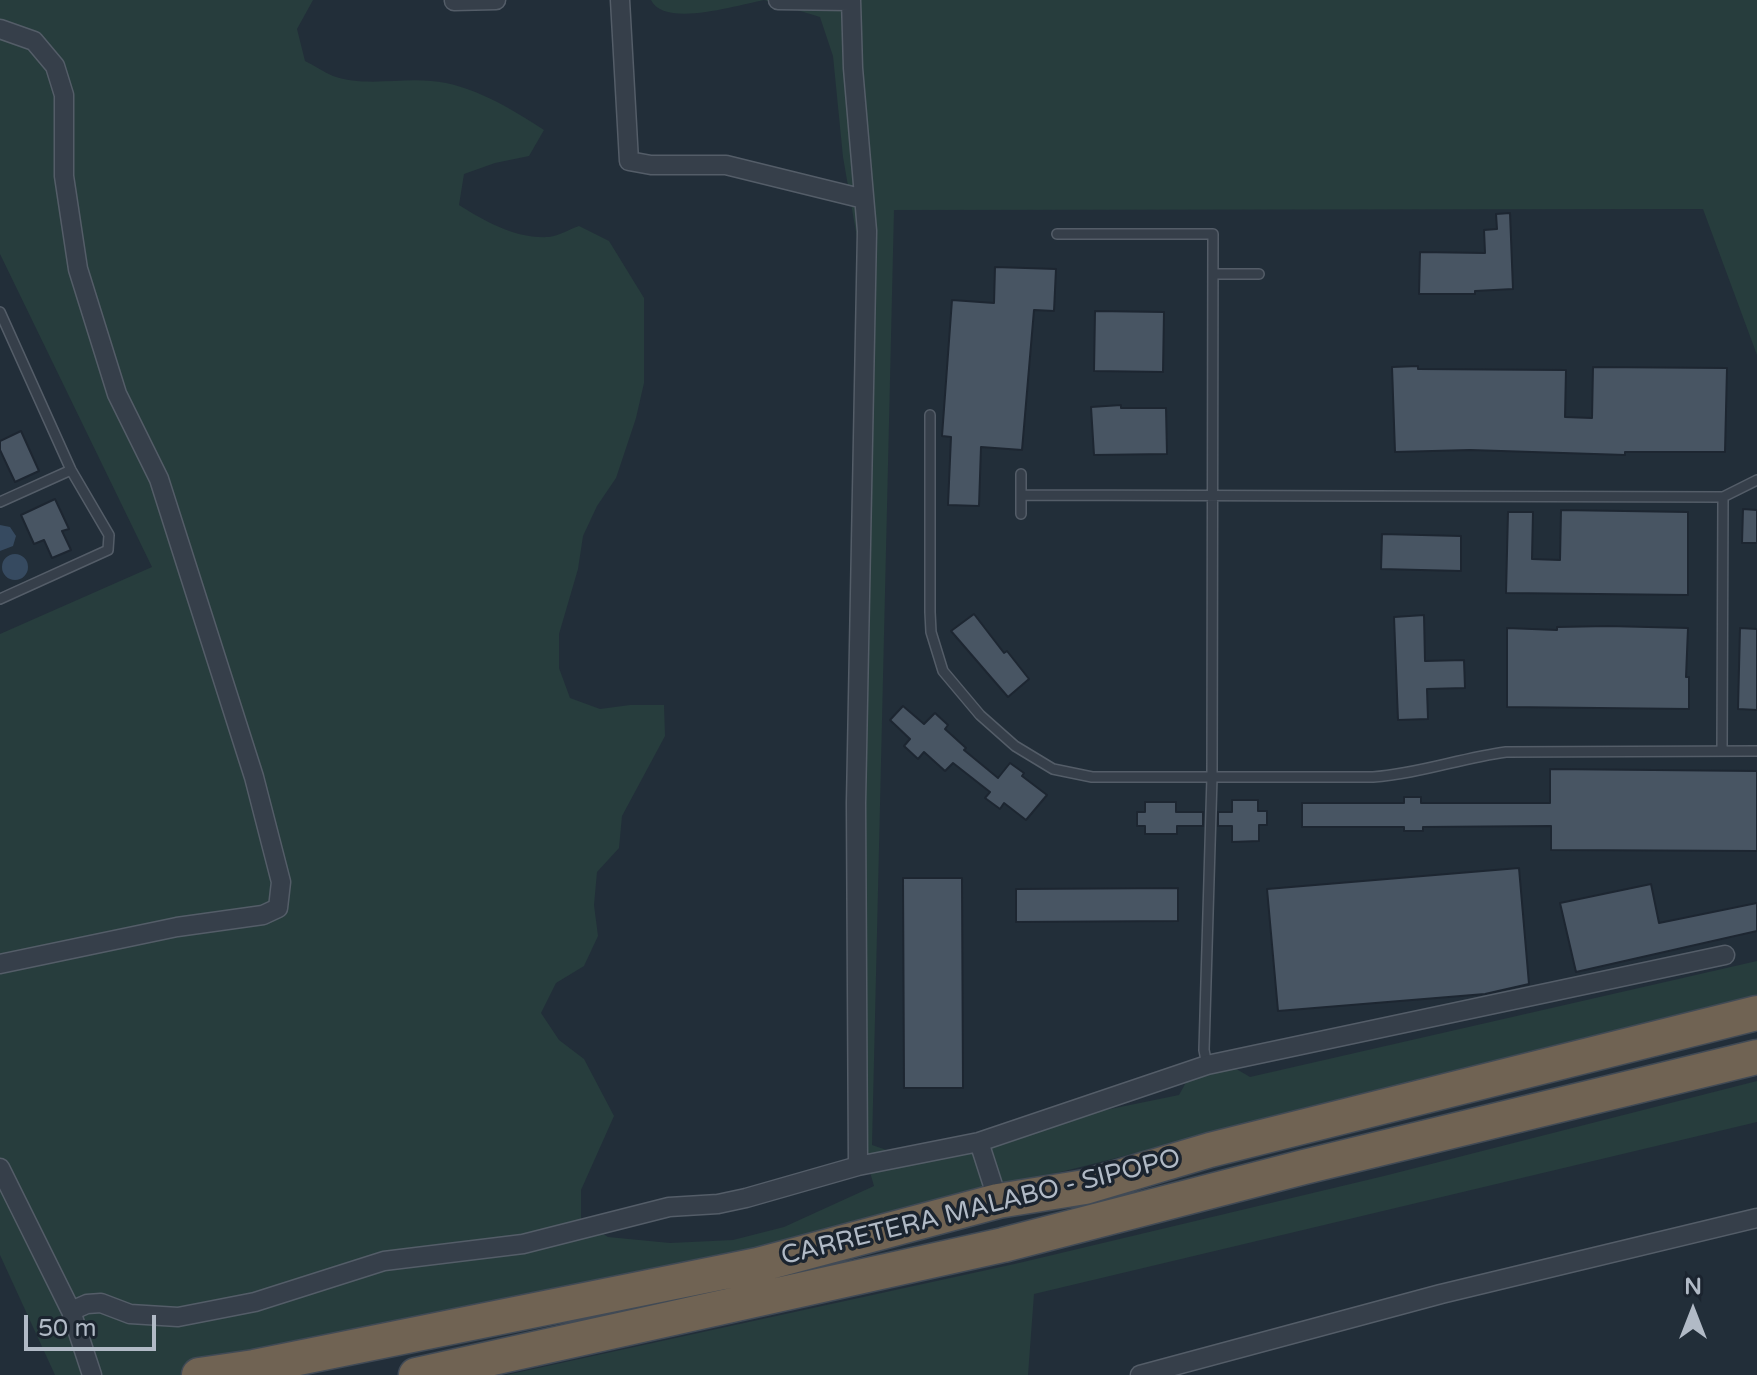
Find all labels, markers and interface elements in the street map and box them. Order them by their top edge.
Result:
street label: CARRETERA MALABO - SIPOPO [778,1143,1184,1273]
north arrow [1653,1271,1733,1351]
text: N [1684,1274,1702,1300]
scale bar [28,1299,160,1349]
text: 50 m [38,1314,96,1343]

